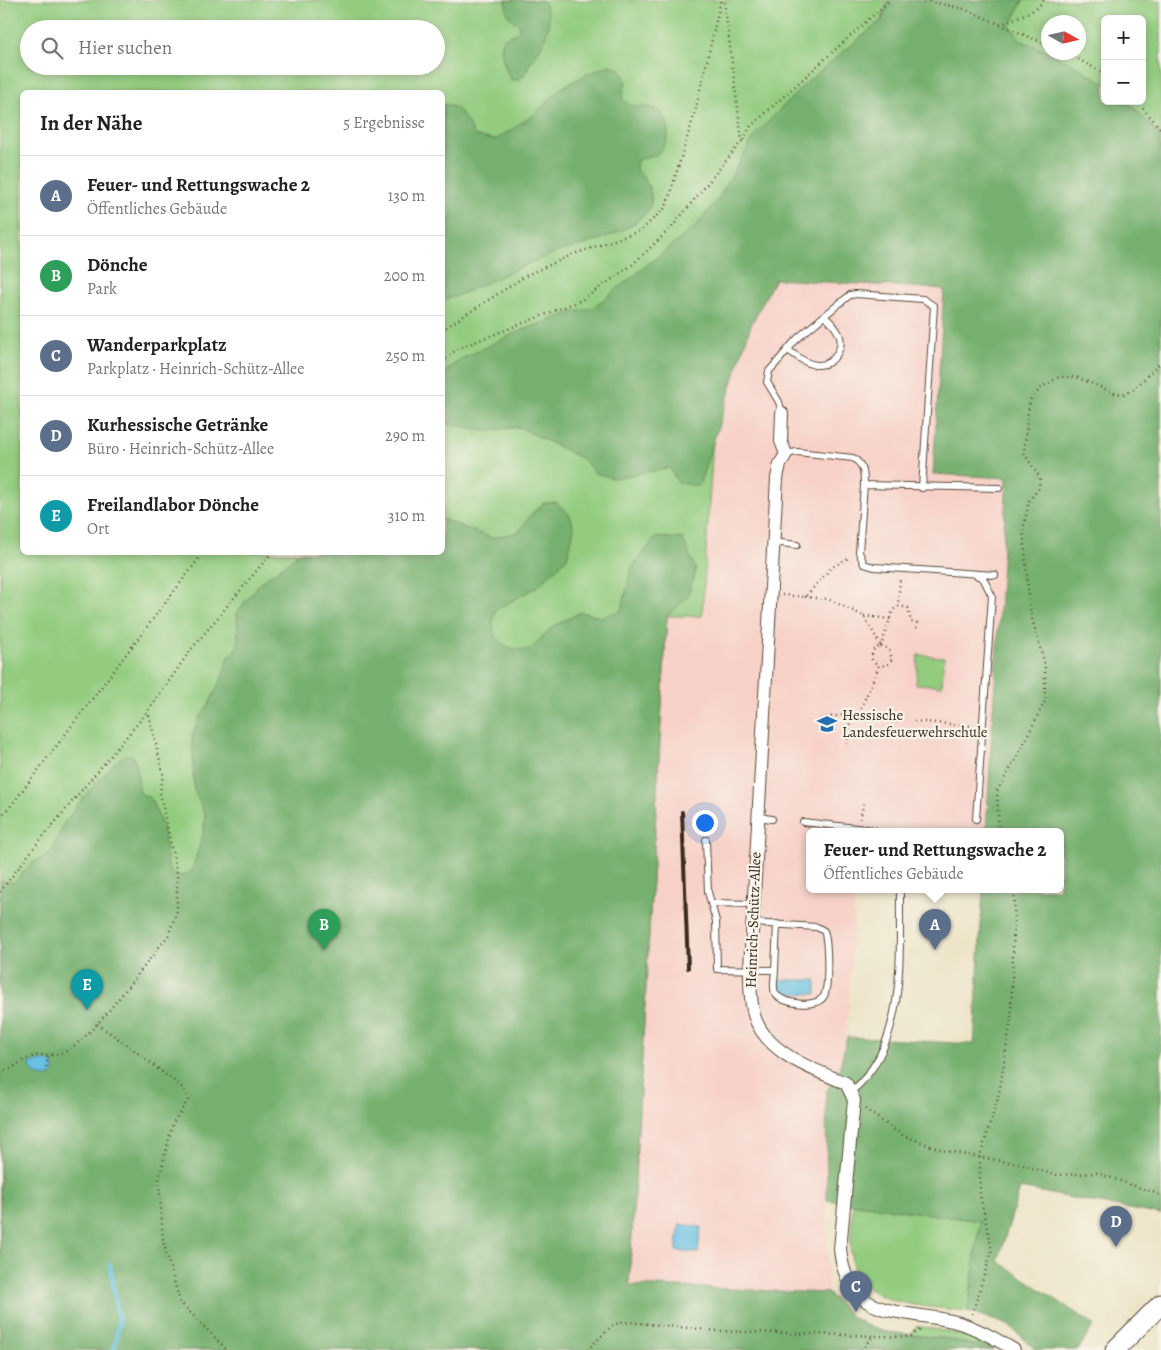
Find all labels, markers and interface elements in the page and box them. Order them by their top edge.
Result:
north arrow [1041,15,1086,60]
map controls [1101,15,1146,105]
button: + [1101,15,1146,60]
search box [20,20,445,75]
icon: search [38,34,66,62]
text: Hier suchen [78,35,172,61]
button: − [1101,60,1146,105]
text: In der Nähe [40,109,142,137]
text: 5 Ergebnisse [343,112,425,134]
text: Feuer- und Rettungswache 2 [87,172,310,198]
text: A [51,185,61,207]
text: 130 m [388,185,425,207]
text: Öffentliches Gebäude [87,198,227,220]
text: Dönche [87,252,148,278]
text: B [51,265,61,287]
text: 200 m [384,265,425,287]
text: Park [87,278,117,300]
text: Wanderparkplatz [87,332,227,358]
text: C [51,345,61,367]
text: 250 m [386,345,425,367]
text: Parkplatz · Heinrich-Schütz-Allee [87,358,304,380]
text: Kurhessische Getränke [87,412,268,438]
text: D [50,425,62,447]
text: 290 m [385,425,425,447]
text: Büro · Heinrich-Schütz-Allee [87,438,274,460]
text: Freilandlabor Dönche [87,492,259,518]
text: E [51,505,61,527]
text: 310 m [388,505,425,527]
text: Ort [87,518,109,540]
place label: Hessische Landesfeuerwehrschule [842,705,988,742]
school or university icon: Hessische Landesfeuerwehrschule [816,713,838,735]
your location [692,810,718,836]
popup [806,828,1064,893]
text: Feuer- und Rettungswache 2 [824,837,1046,863]
street label: Heinrich-Schütz-Allee [741,851,765,989]
text: Öffentliches Gebäude [824,863,964,885]
pin: B [308,909,340,950]
pin: A [919,909,951,950]
pin: E [71,969,103,1010]
pin: D [1100,1206,1132,1247]
pin: C [840,1271,872,1312]

